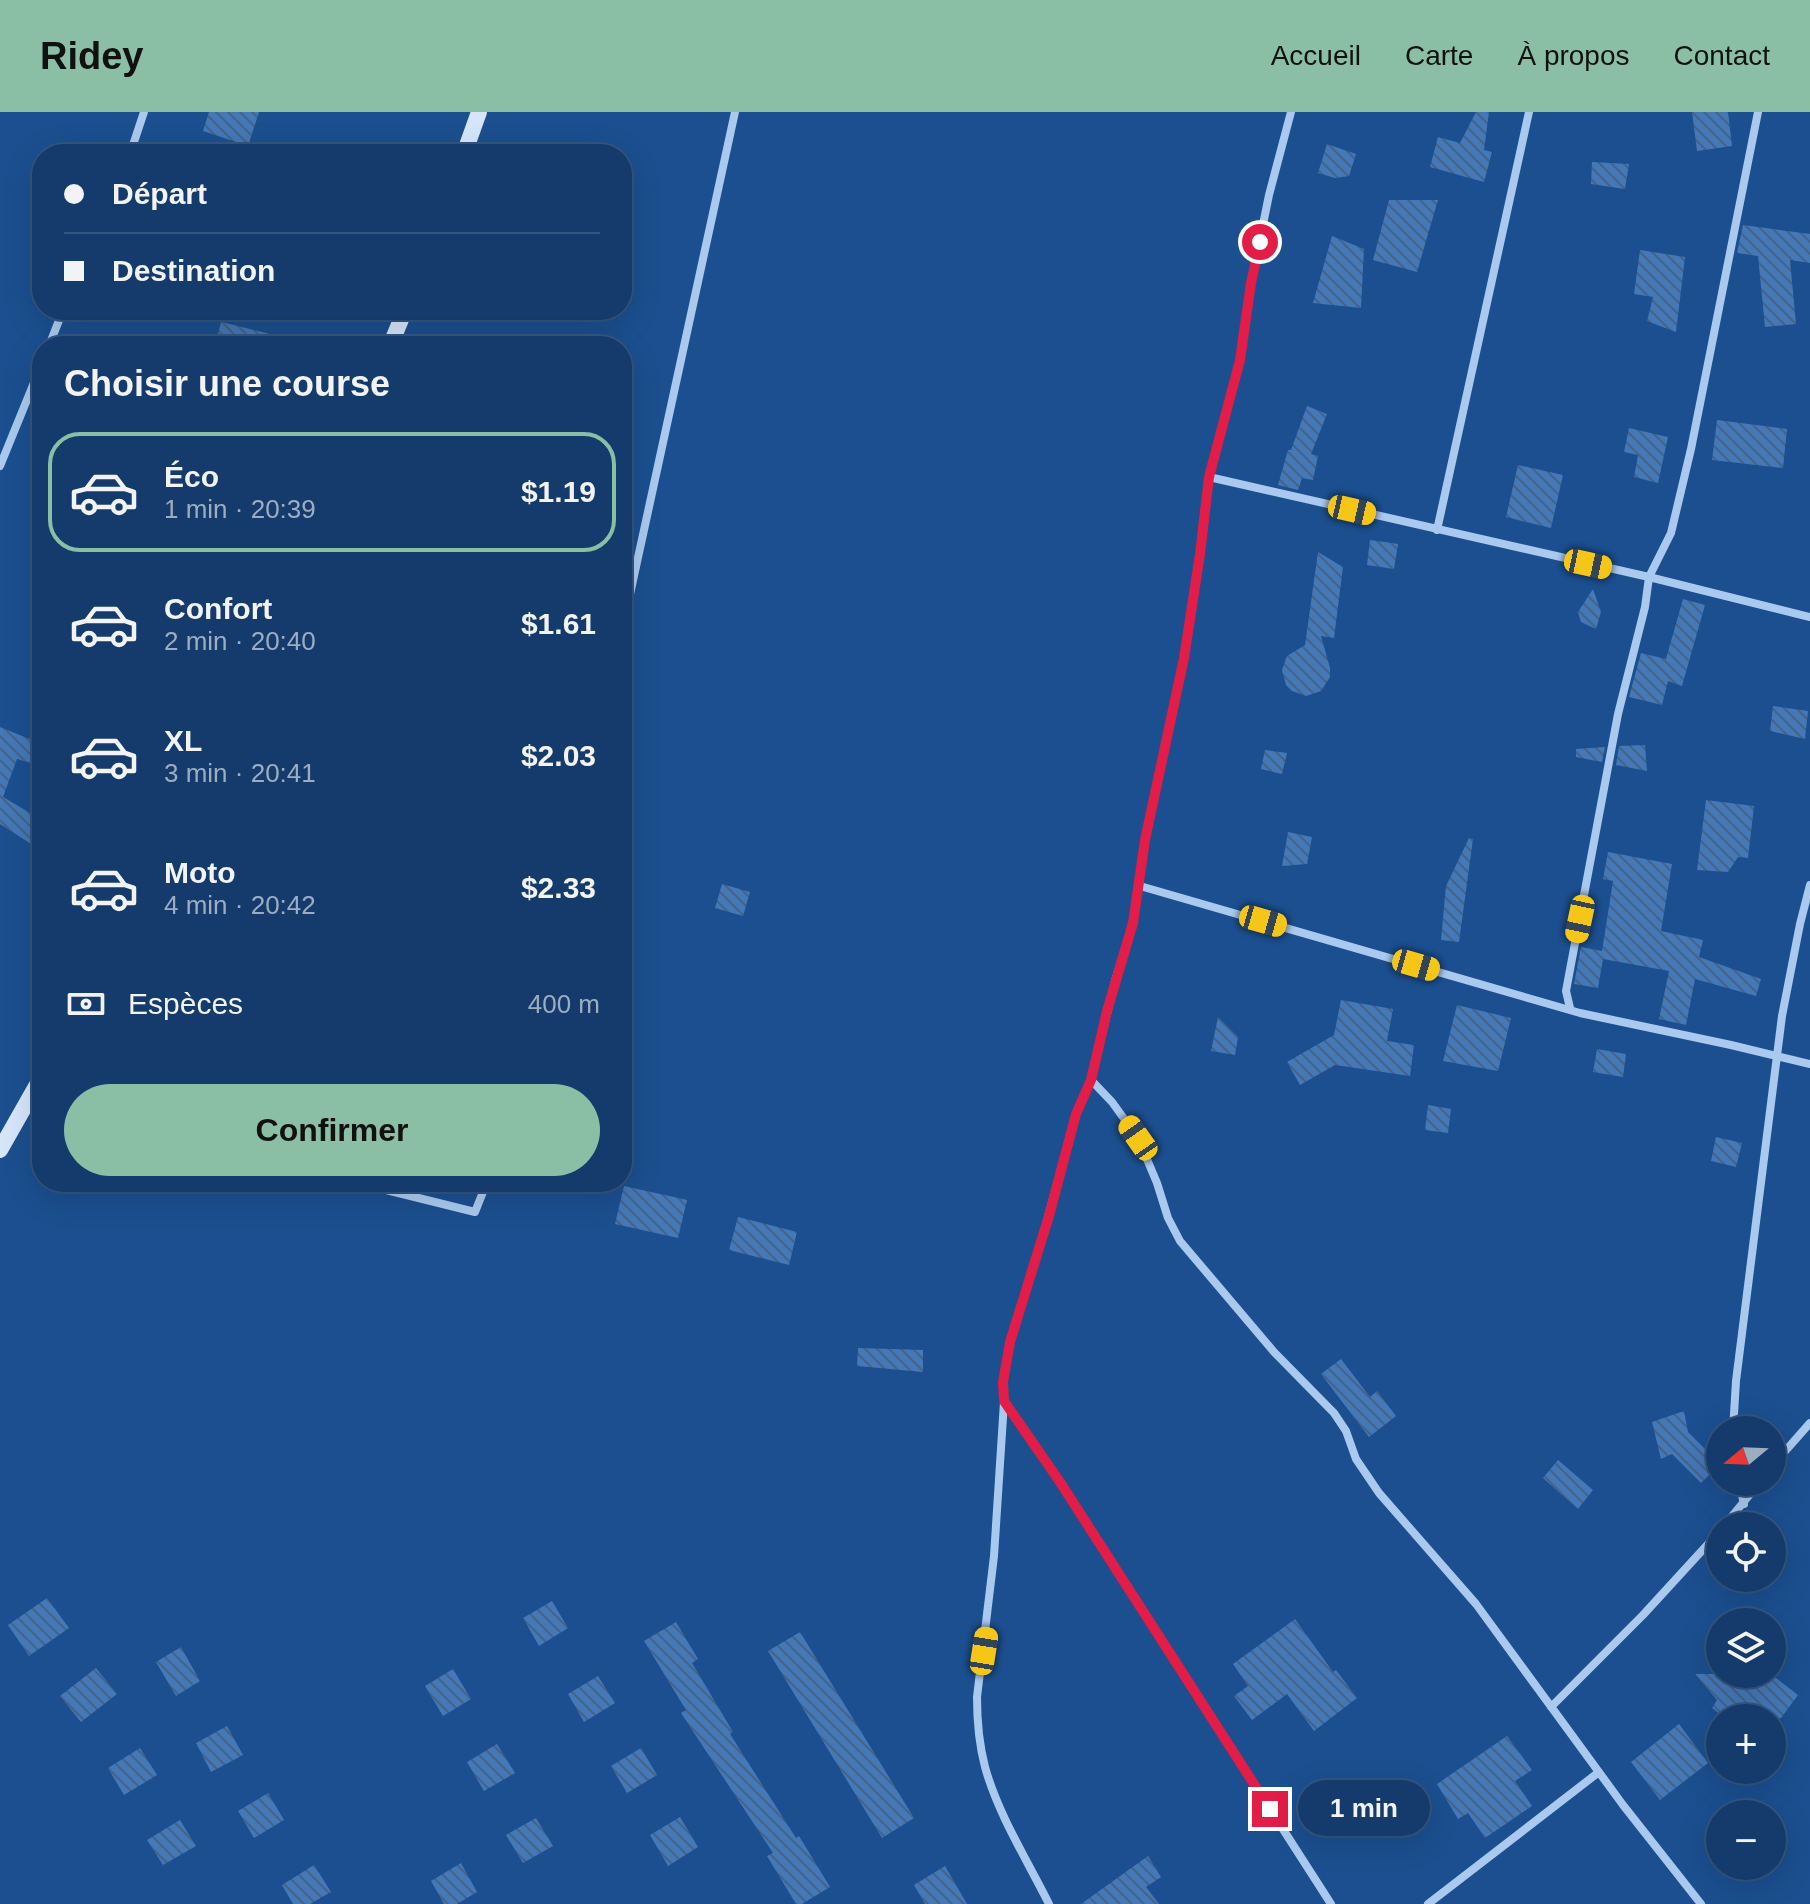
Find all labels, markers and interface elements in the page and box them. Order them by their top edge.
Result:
text: Ridey [40,35,143,77]
text: Accueil [1271,40,1361,71]
text: Carte [1405,40,1473,71]
text: À propos [1517,40,1630,71]
text: Contact [1674,40,1770,71]
text: Départ [112,177,207,210]
route start [1242,224,1278,260]
text: Destination [112,254,275,287]
text: Choisir une course [64,363,390,404]
icon: car [68,456,140,528]
text: Éco [164,460,219,493]
text: $1.19 [521,475,596,508]
car [1326,493,1378,527]
text: 1 min · 20:39 [164,494,316,524]
car [1562,547,1614,581]
icon: car [68,588,140,660]
text: Confort [164,592,272,625]
text: $1.61 [521,607,596,640]
text: 2 min · 20:40 [164,626,316,656]
icon: car [68,720,140,792]
text: XL [164,724,202,757]
text: $2.03 [521,739,596,772]
text: 3 min · 20:41 [164,758,316,788]
icon: car [68,852,140,924]
text: Moto [164,856,236,889]
text: $2.33 [521,871,596,904]
text: 4 min · 20:42 [164,890,316,920]
car [1563,893,1597,945]
car [1237,903,1289,939]
car [1390,947,1442,983]
icon: cash [64,982,108,1026]
text: Espèces [128,987,243,1020]
text: 400 m [528,989,600,1019]
button: Confirmer [64,1084,600,1176]
car [1114,1111,1162,1165]
north arrow [1706,1416,1786,1496]
map controls [1706,1416,1786,1880]
button: locate [1706,1512,1786,1592]
button: layers [1706,1608,1786,1688]
car [968,1625,1000,1677]
button: + [1706,1704,1786,1784]
callout: 1 min [1298,1781,1430,1837]
route end [1252,1791,1288,1827]
text: 1 min [1330,1793,1398,1823]
button: − [1706,1800,1786,1880]

